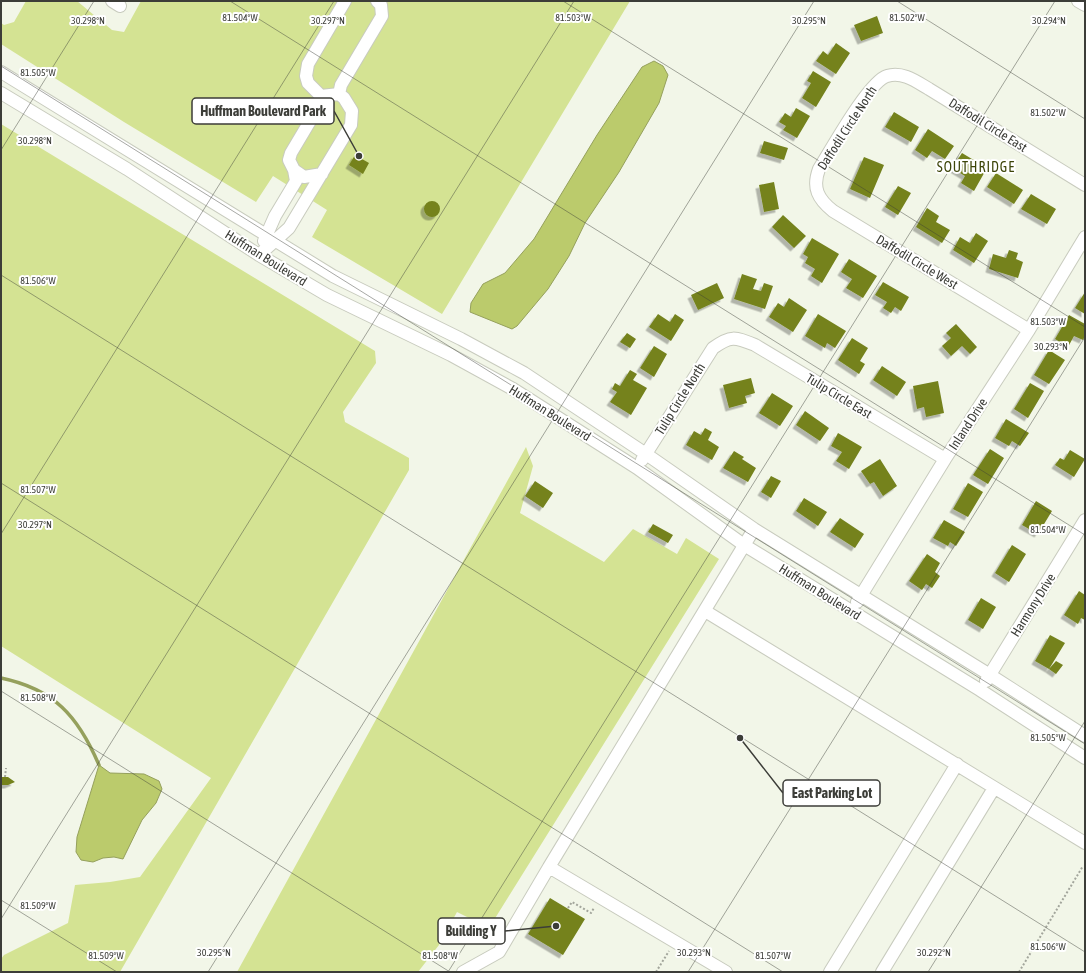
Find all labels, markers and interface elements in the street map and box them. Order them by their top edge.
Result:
text: 81.504°W [222,12,258,23]
text: 81.503°W [555,12,591,23]
text: 81.502°W [889,12,925,23]
text: 30.298°N [71,15,105,26]
text: 30.297°N [311,15,345,26]
text: 30.295°N [792,15,826,26]
text: 30.294°N [1032,15,1066,26]
text: 81.505°W [20,67,56,78]
street label: Daffodil Circle North [814,83,880,173]
street label: Daffodil Circle East [946,95,1030,155]
callout: Huffman Boulevard Park [192,98,334,124]
text: Huffman Boulevard Park [200,103,327,119]
text: 81.502°W [1030,107,1066,118]
text: 30.298°N [18,135,52,146]
district label: SOUTHRIDGE [937,159,1015,175]
street label: Huffman Boulevard [222,227,310,289]
street label: Daffodil Circle West [873,232,961,292]
text: 81.506°W [20,275,56,286]
text: 81.503°W [1030,316,1066,327]
text: 30.293°N [1034,341,1068,352]
street label: Tulip Circle North [652,360,708,438]
street label: Tulip Circle East [803,370,875,422]
street label: Huffman Boulevard [506,382,594,444]
street label: Inland Drive [946,395,990,453]
text: 81.507°W [20,484,56,495]
text: 30.297°N [18,519,52,530]
text: 81.504°W [1030,524,1066,535]
street label: Huffman Boulevard [776,561,864,623]
street label: Harmony Drive [1008,571,1058,639]
text: 81.508°W [20,692,56,703]
text: 81.505°W [1030,732,1066,743]
callout: East Parking Lot [783,780,880,806]
text: East Parking Lot [792,785,872,801]
text: 81.509°W [20,900,56,911]
callout: Building Y [438,918,505,944]
text: Building Y [445,923,497,939]
text: 81.506°W [1030,941,1066,952]
text: 30.295°N [197,947,231,958]
text: 30.293°N [677,947,711,958]
text: 30.292°N [917,947,951,958]
text: 81.509°W [88,950,124,961]
text: 81.508°W [422,950,458,961]
text: 81.507°W [755,950,791,961]

